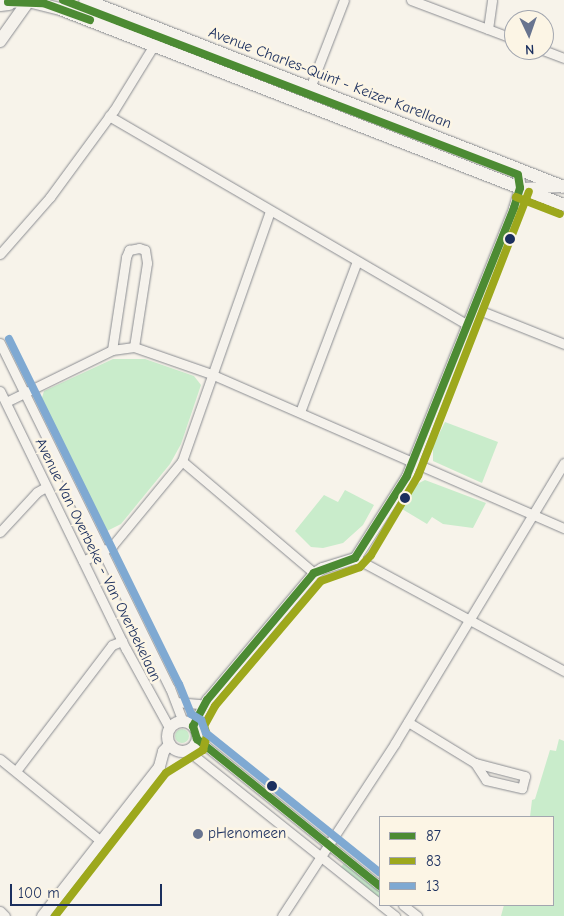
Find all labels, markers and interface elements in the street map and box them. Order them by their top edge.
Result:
north arrow [504,10,554,60]
street label: Avenue Charles-Quint - Keizer Karellaan [206,23,454,133]
text: N [525,41,535,58]
unlabelled marker [505,234,515,244]
street label: Avenue Van Overbeke - Van Overbekelaan [31,435,165,685]
unlabelled marker [400,493,410,503]
unlabelled marker [267,781,277,791]
legend [379,816,554,906]
place label: pHenomeen [208,825,286,843]
text: 87 [426,827,441,845]
marker: pHenomeen [192,828,204,840]
text: 83 [426,852,441,870]
scale bar [12,874,165,906]
text: 13 [426,877,440,895]
text: 100 m [18,884,60,902]

